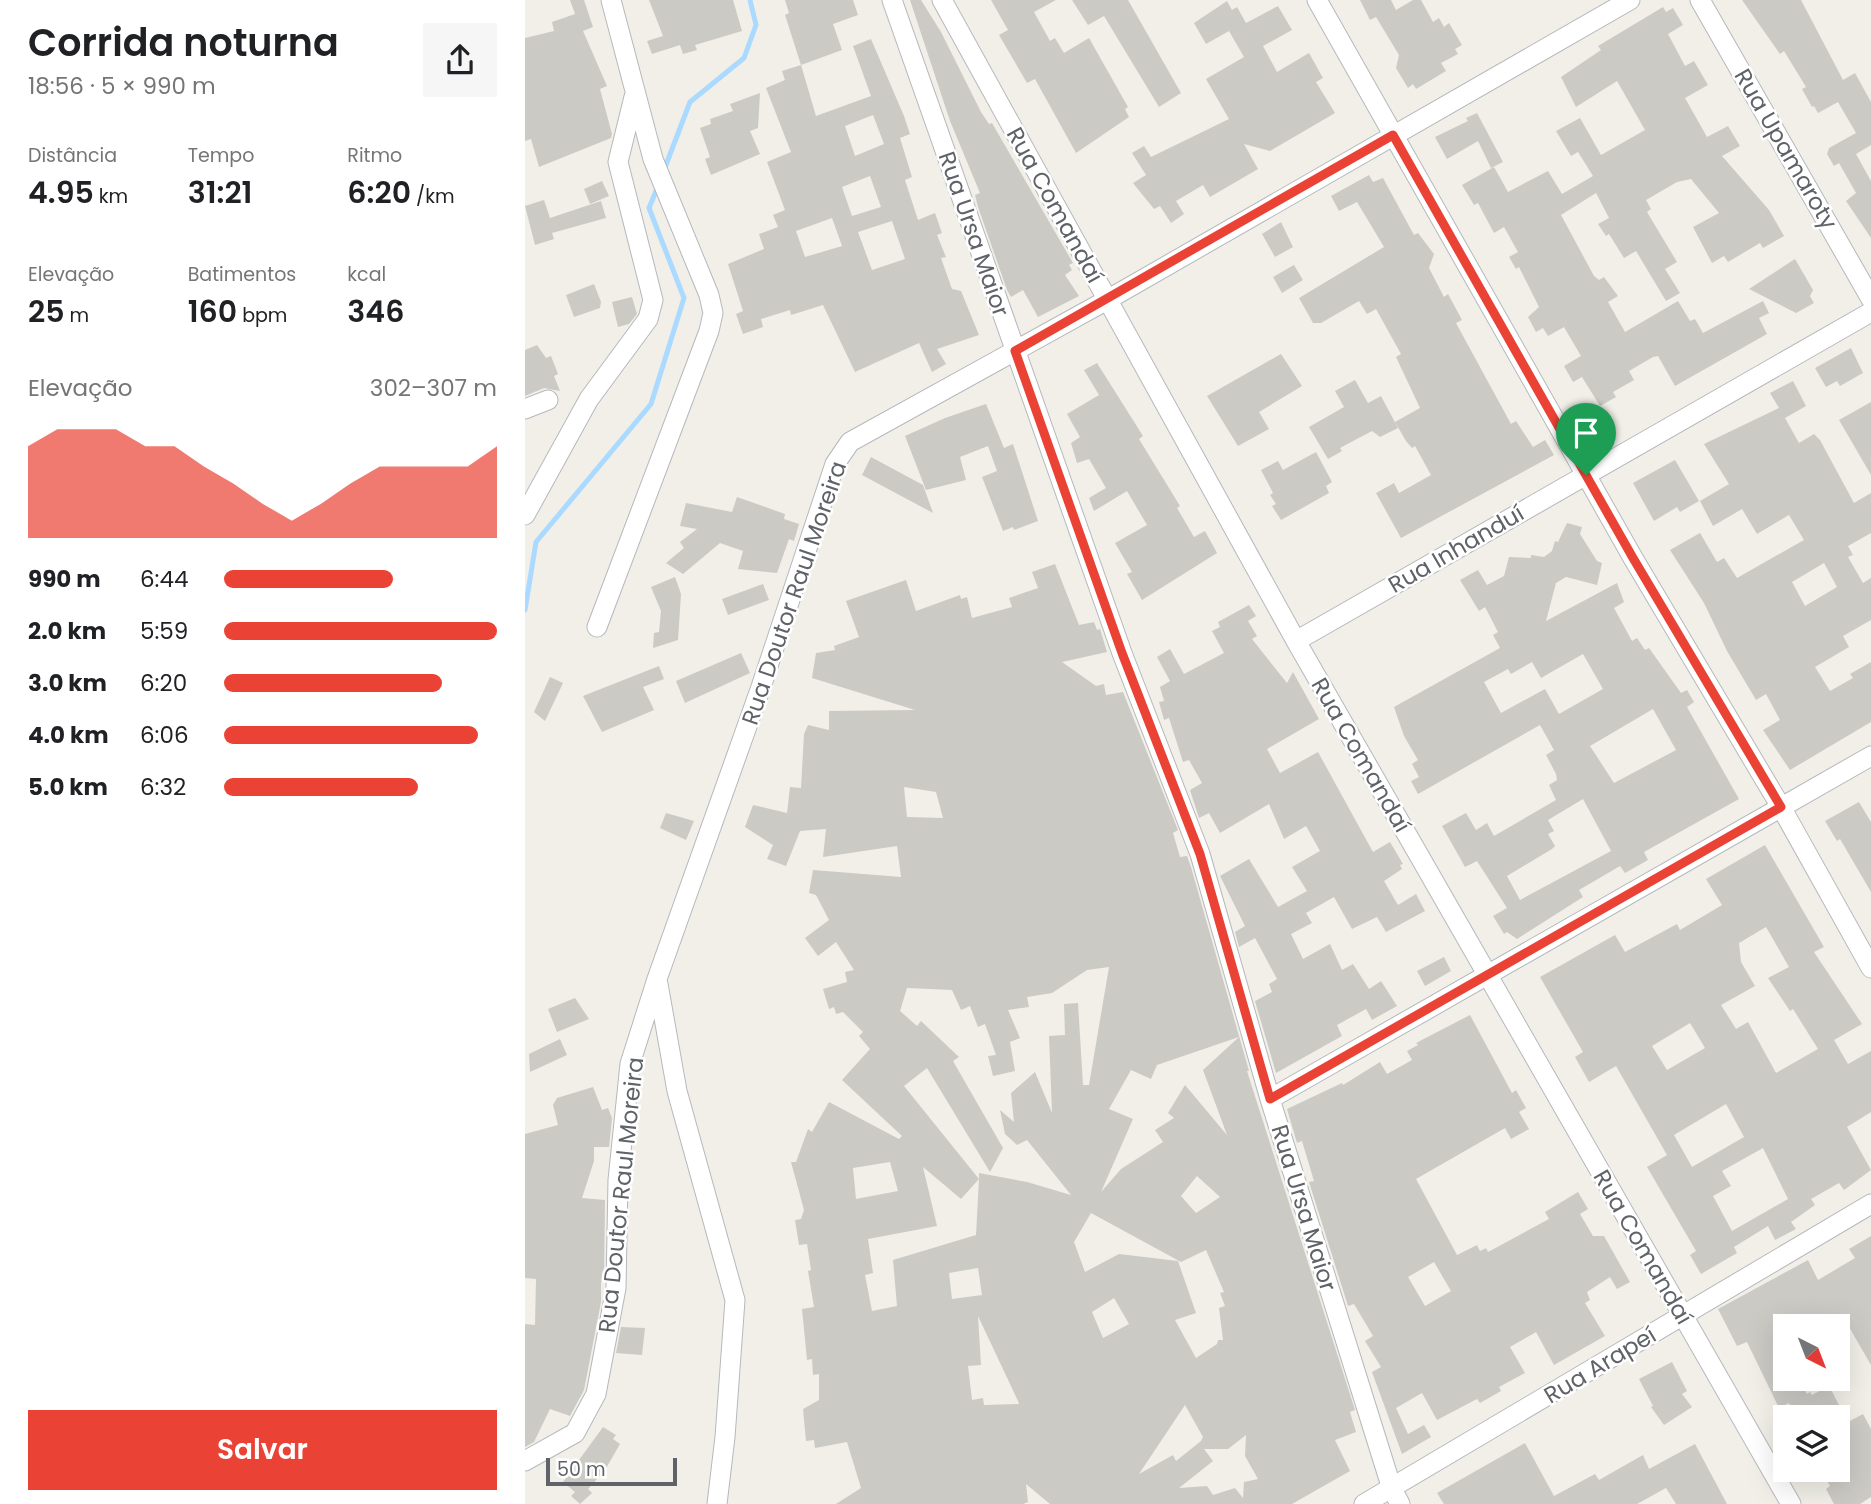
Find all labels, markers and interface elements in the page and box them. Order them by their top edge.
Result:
text: Corrida noturna [28,16,339,69]
button: share [423,23,497,97]
street label: Rua Upamaroty [1727,63,1845,235]
text: 18:56 · 5 × 990 m [28,70,216,102]
street label: Rua Comandaí [999,121,1111,289]
text: Distância [28,142,117,169]
text: Tempo [188,142,254,169]
text: Ritmo [347,142,402,169]
street label: Rua Ursa Maior [931,147,1017,321]
text: 4.95 [28,171,94,214]
text: 31:21 [188,171,252,214]
text: 6:20 [347,171,411,214]
text: km [94,183,128,210]
text: /km [411,183,455,210]
text: Elevação [28,261,114,288]
text: Batimentos [188,261,296,288]
text: kcal [347,261,386,288]
text: 25 [28,290,65,333]
text: 160 [188,290,237,333]
text: 346 [347,290,404,333]
text: m [65,302,89,329]
text: bpm [237,302,287,329]
text: Elevação [28,372,132,404]
text: 302–307 m [370,372,497,404]
pin [1556,403,1616,475]
icon: arrive [1567,414,1605,452]
street label: Rua Doutor Raul Moreira [734,457,854,729]
street label: Rua Inhanduí [1382,497,1530,601]
text: 990 m [28,563,101,595]
text: 6:44 [140,563,188,595]
text: 2.0 km [28,615,106,647]
text: 5:59 [140,615,188,647]
text: 3.0 km [28,667,107,699]
text: 6:20 [140,667,187,699]
street label: Rua Comandaí [1304,672,1418,838]
text: 4.0 km [28,719,109,751]
text: 6:06 [140,719,189,751]
text: 5.0 km [28,771,108,803]
text: 6:32 [140,771,186,803]
street label: Rua Doutor Raul Moreira [591,1056,651,1334]
street label: Rua Ursa Maior [1263,1121,1345,1295]
street label: Rua Comandaí [1586,1164,1700,1330]
north arrow [1773,1314,1850,1391]
map controls [1773,1314,1850,1482]
street label: Rua Arapeí [1538,1319,1662,1411]
button: layers [1773,1405,1850,1482]
button: Salvar [28,1410,497,1490]
scale bar [546,1455,677,1487]
text: 50 m [557,1456,606,1483]

